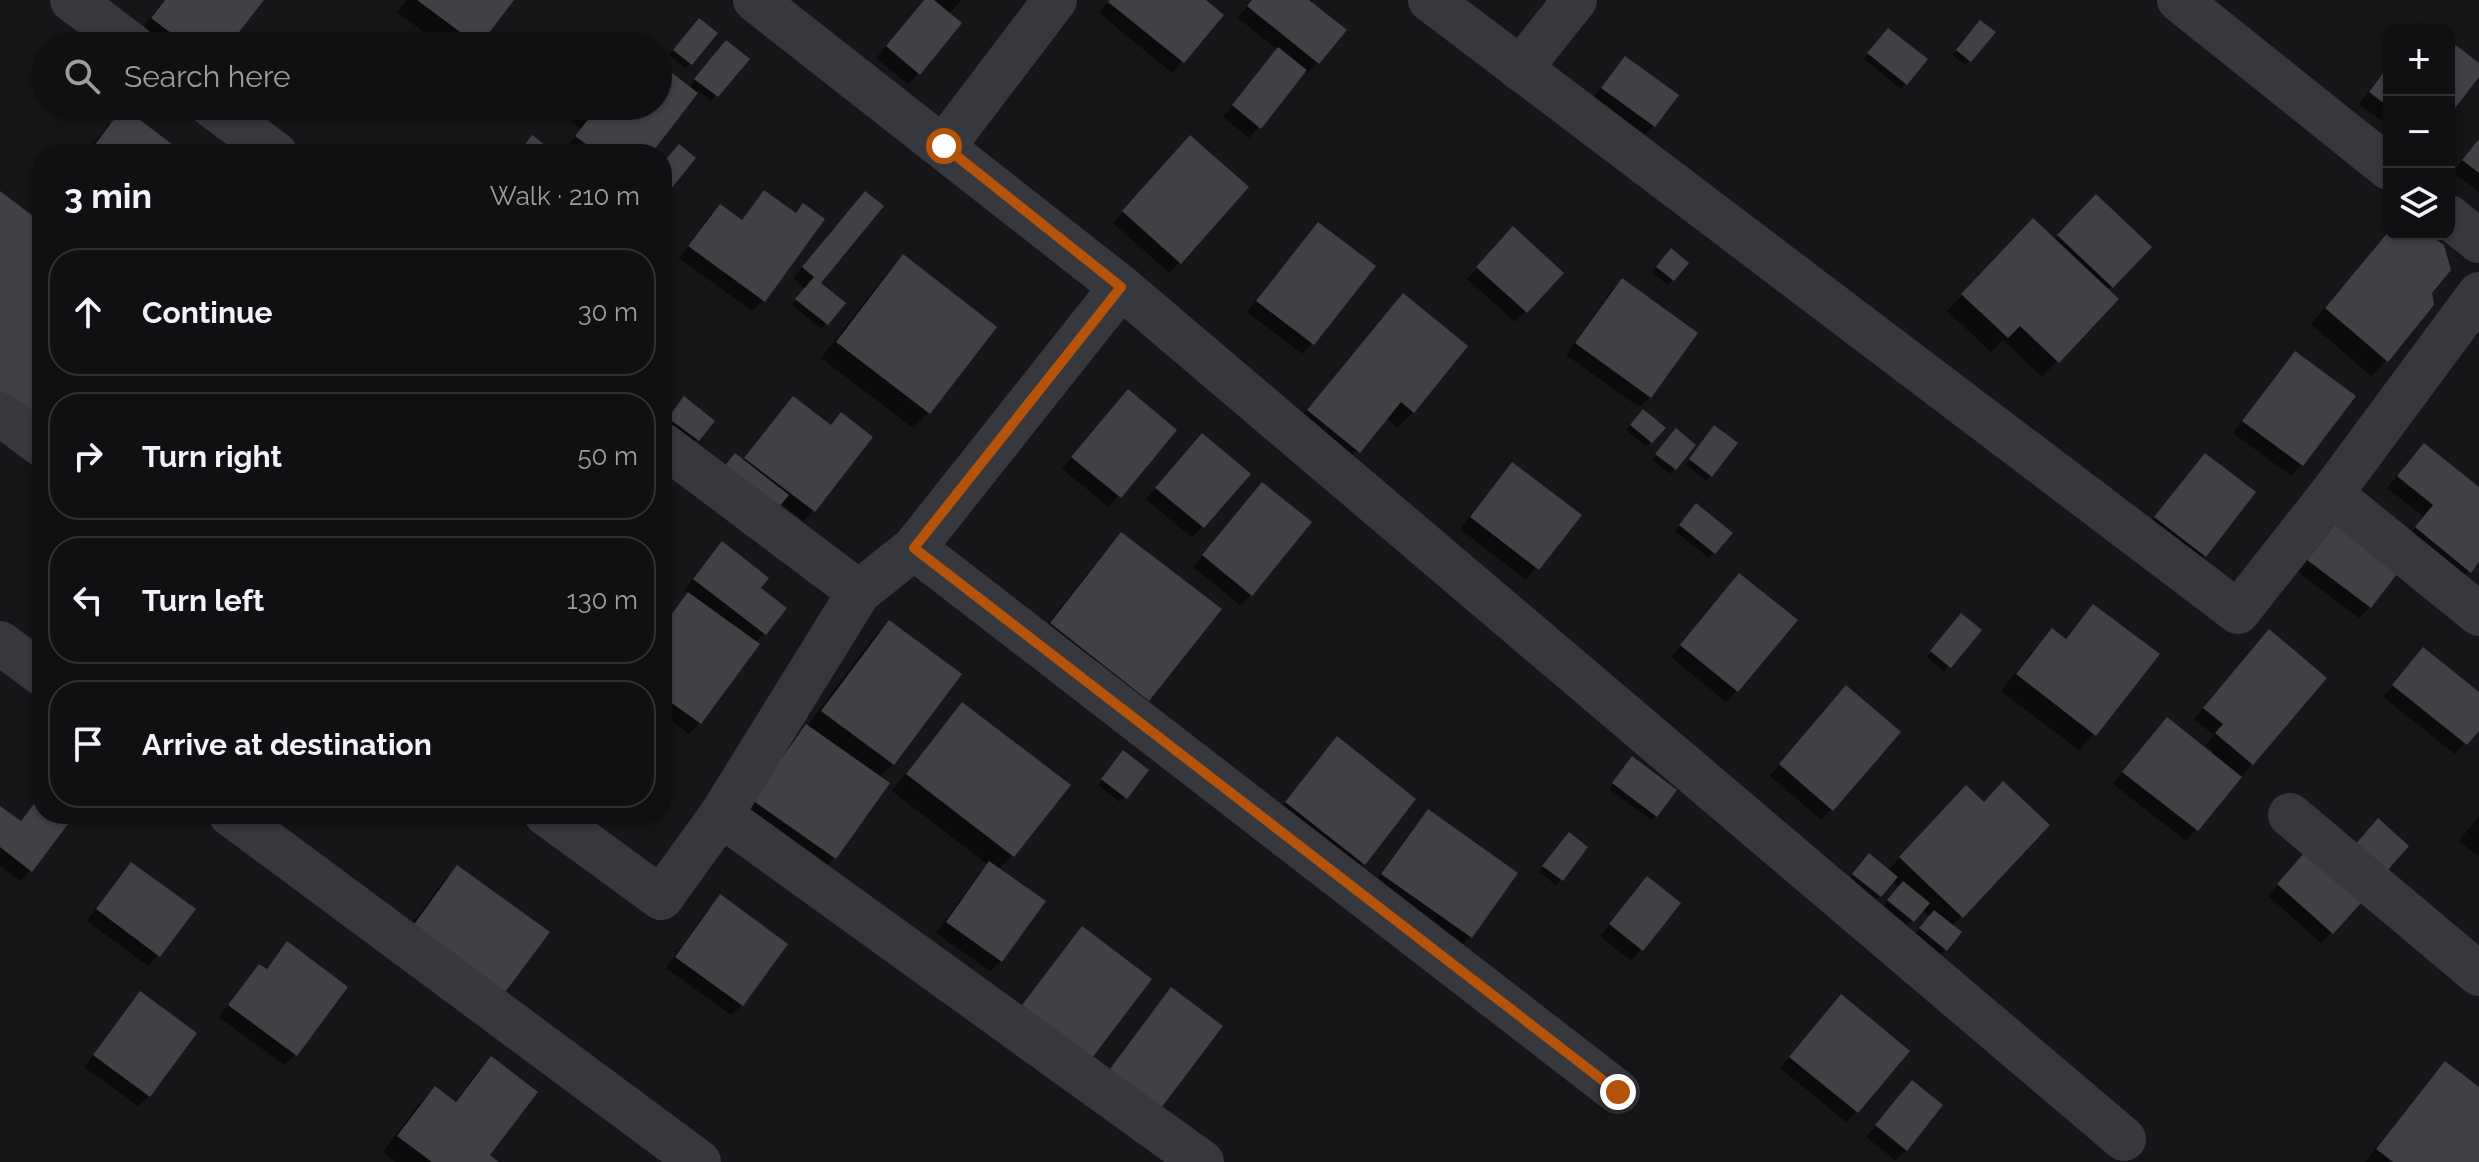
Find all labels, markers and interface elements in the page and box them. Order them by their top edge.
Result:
map controls [2383,24,2455,240]
button: + [2383,24,2455,96]
search box [32,32,672,120]
icon: search [60,54,104,98]
text: Search here [124,59,291,94]
button: − [2383,96,2455,168]
route start [926,128,962,164]
button: layers [2383,168,2455,240]
text: 3 min [64,176,152,216]
text: Walk · 210 m [490,181,640,211]
icon: ahead [66,290,110,334]
text: Continue [142,295,273,330]
text: 30 m [578,297,638,327]
icon: right [66,434,110,478]
text: Turn right [142,439,282,474]
text: 50 m [577,441,638,471]
icon: left [66,578,110,622]
text: Turn left [142,583,264,618]
text: 130 m [567,585,638,615]
icon: arrive [66,722,110,766]
text: Arrive at destination [142,727,432,762]
route end [1600,1074,1636,1110]

